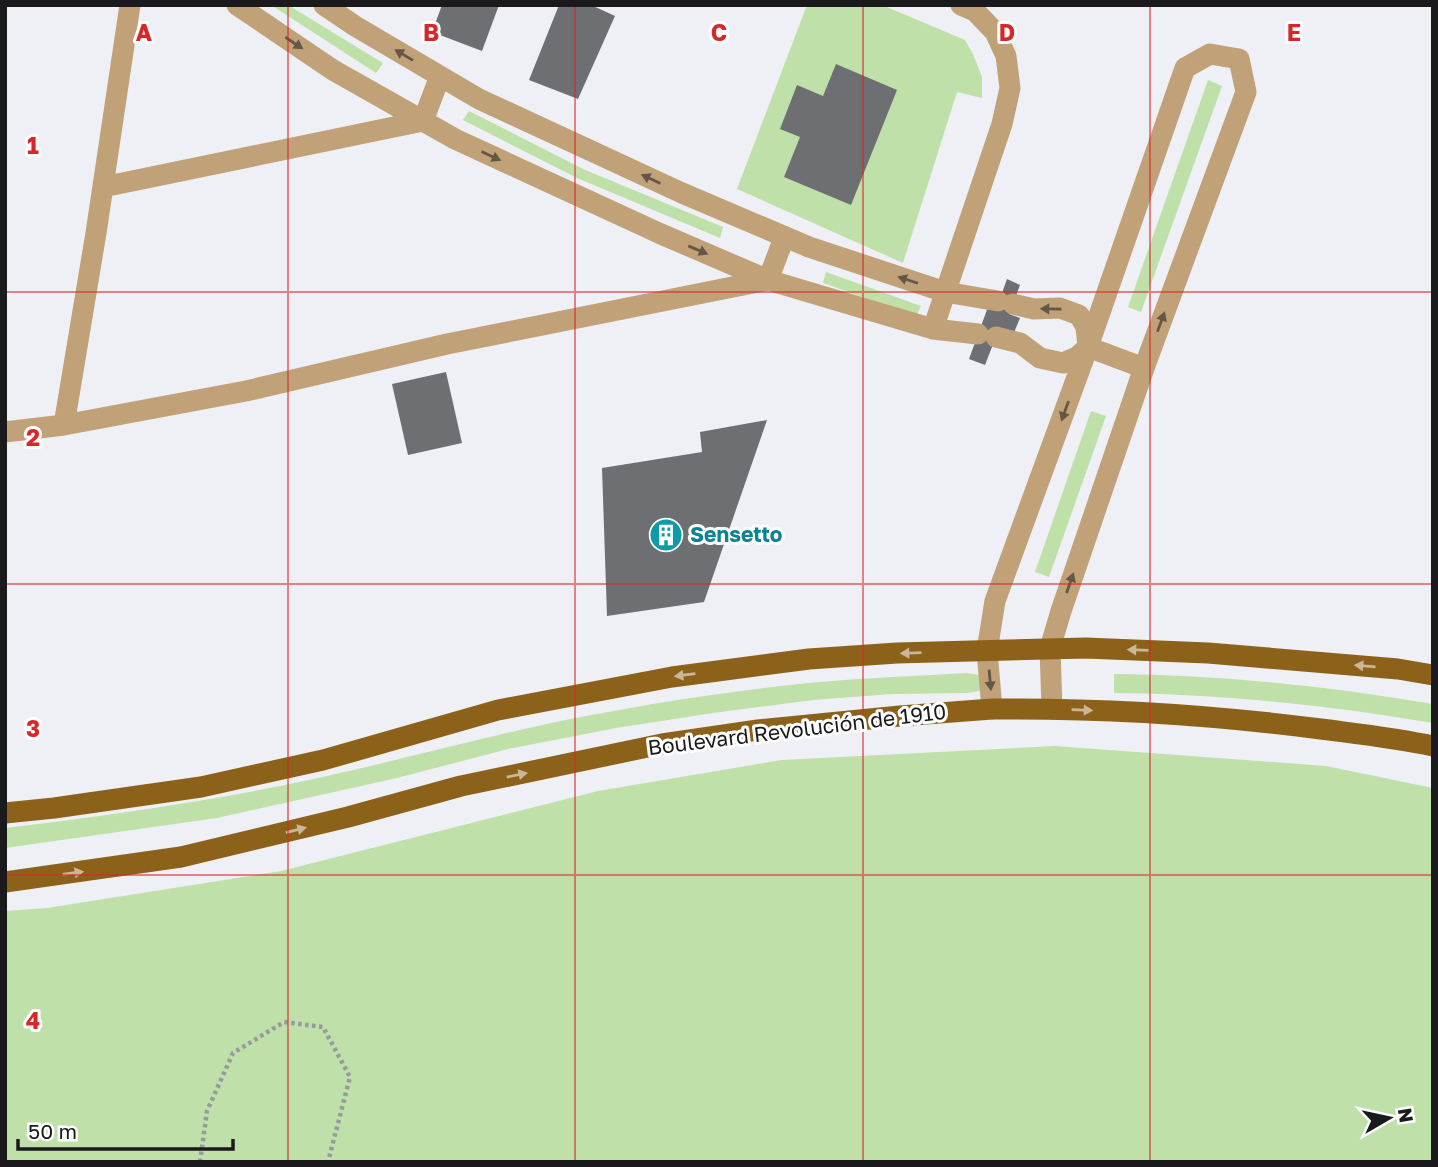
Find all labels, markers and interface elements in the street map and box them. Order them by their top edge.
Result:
text: A [136,18,153,46]
text: B [423,18,439,46]
text: C [711,18,727,46]
text: D [999,18,1015,46]
text: E [1287,18,1301,46]
one-way arrow [285,36,303,50]
one-way arrow [395,49,414,61]
text: 1 [27,131,39,159]
one-way arrow [481,150,501,161]
one-way arrow [641,173,661,185]
one-way arrow [688,244,708,256]
one-way arrow [898,274,919,284]
one-way arrow [1040,304,1062,315]
one-way arrow [1156,312,1167,333]
one-way arrow [1059,401,1070,422]
text: 2 [26,423,40,451]
building icon: Sensetto [647,516,685,554]
place label: Sensetto [690,521,782,547]
one-way arrow [1065,573,1076,594]
one-way arrow [1127,645,1149,656]
one-way arrow [900,647,922,659]
one-way arrow [1354,660,1376,671]
one-way arrow [985,669,996,691]
one-way arrow [674,670,696,681]
street label: Boulevard Revolución de 1910 [646,698,947,760]
one-way arrow [1071,704,1093,715]
text: 3 [26,714,40,742]
one-way arrow [506,769,528,780]
one-way arrow [285,824,307,835]
one-way arrow [62,867,84,878]
text: 4 [26,1006,40,1034]
north arrow [1354,1083,1424,1153]
text: N [1394,1106,1419,1124]
scale bar [18,1108,233,1152]
text: 50 m [28,1118,77,1144]

